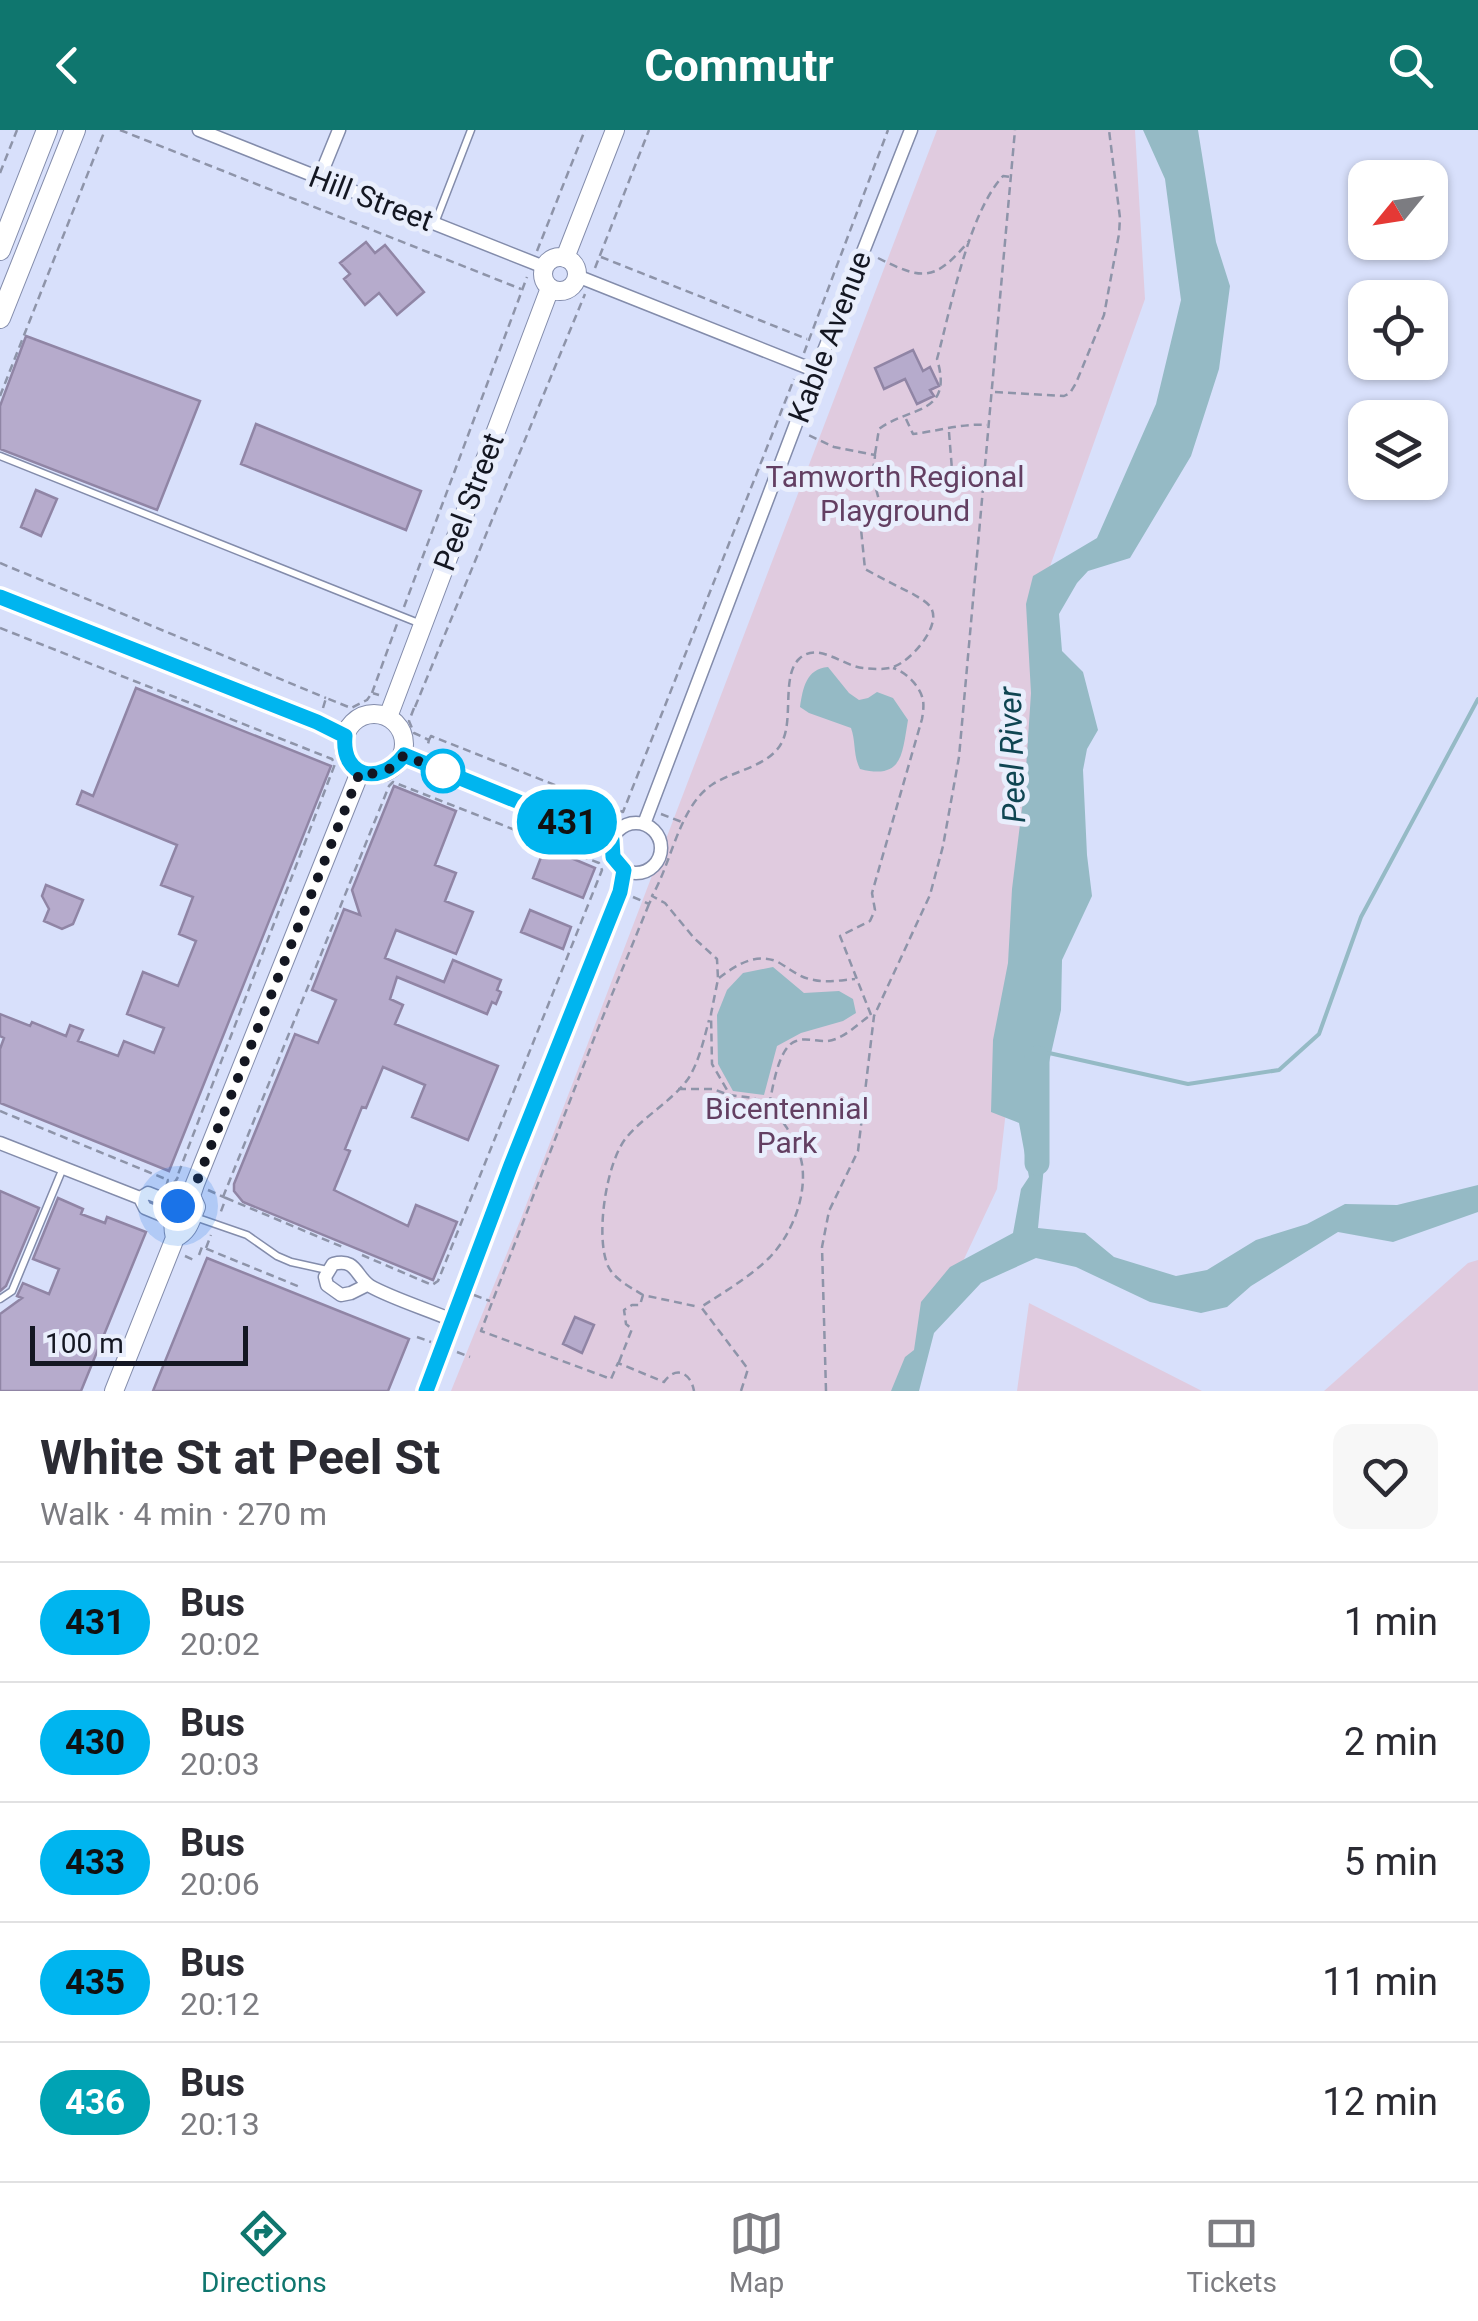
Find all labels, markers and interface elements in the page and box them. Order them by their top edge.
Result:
icon: back [40,38,95,93]
icon: search [1383,38,1438,93]
text: Commutr [644,39,834,92]
street label: Hill Street [304,159,438,238]
north arrow [1348,160,1448,260]
map controls [1348,160,1448,500]
street label: Kable Avenue [781,246,878,427]
button: locate [1348,280,1448,380]
button: layers [1348,400,1448,500]
street label: Peel Street [426,428,511,576]
park label: Tamworth Regional Playground [765,459,1025,528]
water label: Peel River [991,685,1033,824]
unlabelled marker [422,750,464,792]
line badge: 431 [510,790,624,854]
text: 431 [537,802,597,843]
park label: Bicentennial Park [705,1091,869,1160]
your location [153,1181,203,1231]
scale bar [30,1321,248,1366]
text: 100 m [45,1327,124,1360]
button: heart [1333,1424,1438,1529]
text: White St at Peel St [40,1429,440,1486]
text: Walk · 4 min · 270 m [40,1495,327,1533]
text: Bus [180,1581,245,1625]
text: 1 min [1344,1600,1438,1644]
text: 431 [65,1602,125,1643]
text: 20:02 [180,1625,260,1663]
text: Bus [180,1701,245,1745]
text: 2 min [1344,1720,1438,1764]
text: 430 [65,1722,125,1763]
text: 20:03 [180,1745,260,1783]
text: Bus [180,1821,245,1865]
text: 5 min [1344,1840,1438,1884]
text: 433 [65,1842,125,1883]
text: 20:06 [180,1865,260,1903]
text: Bus [180,1941,245,1985]
text: 11 min [1322,1960,1438,2004]
text: 435 [65,1962,125,2003]
text: 20:12 [180,1985,260,2023]
text: Bus [180,2061,245,2105]
text: 12 min [1322,2080,1438,2124]
text: 436 [65,2082,125,2123]
text: 20:13 [180,2105,260,2143]
tab: Directions [201,2206,327,2299]
tab: Map [729,2206,784,2299]
tab: Tickets [1186,2206,1277,2299]

